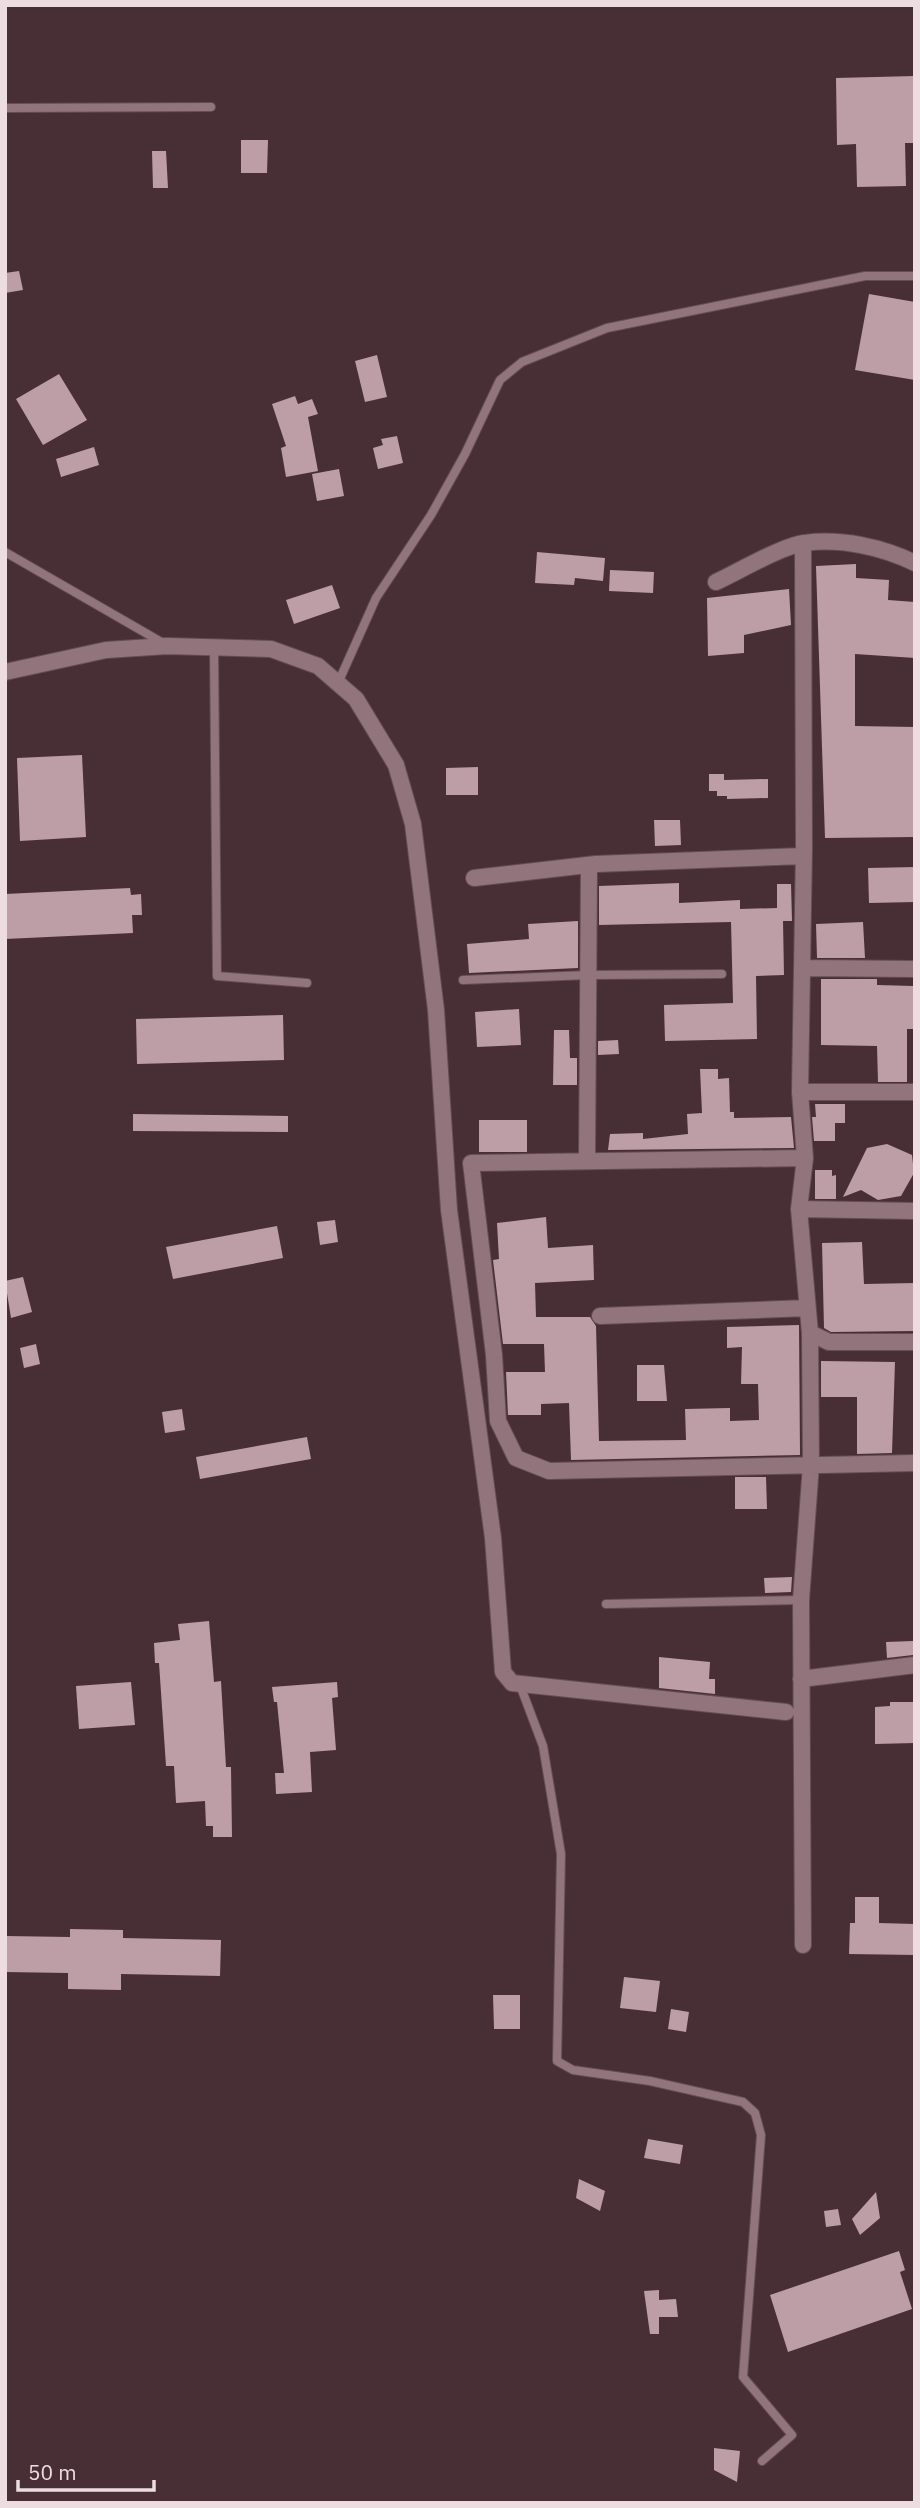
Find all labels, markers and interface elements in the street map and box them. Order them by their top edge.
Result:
scale bar [18,2448,154,2492]
text: 50 m [28,2458,77,2486]

